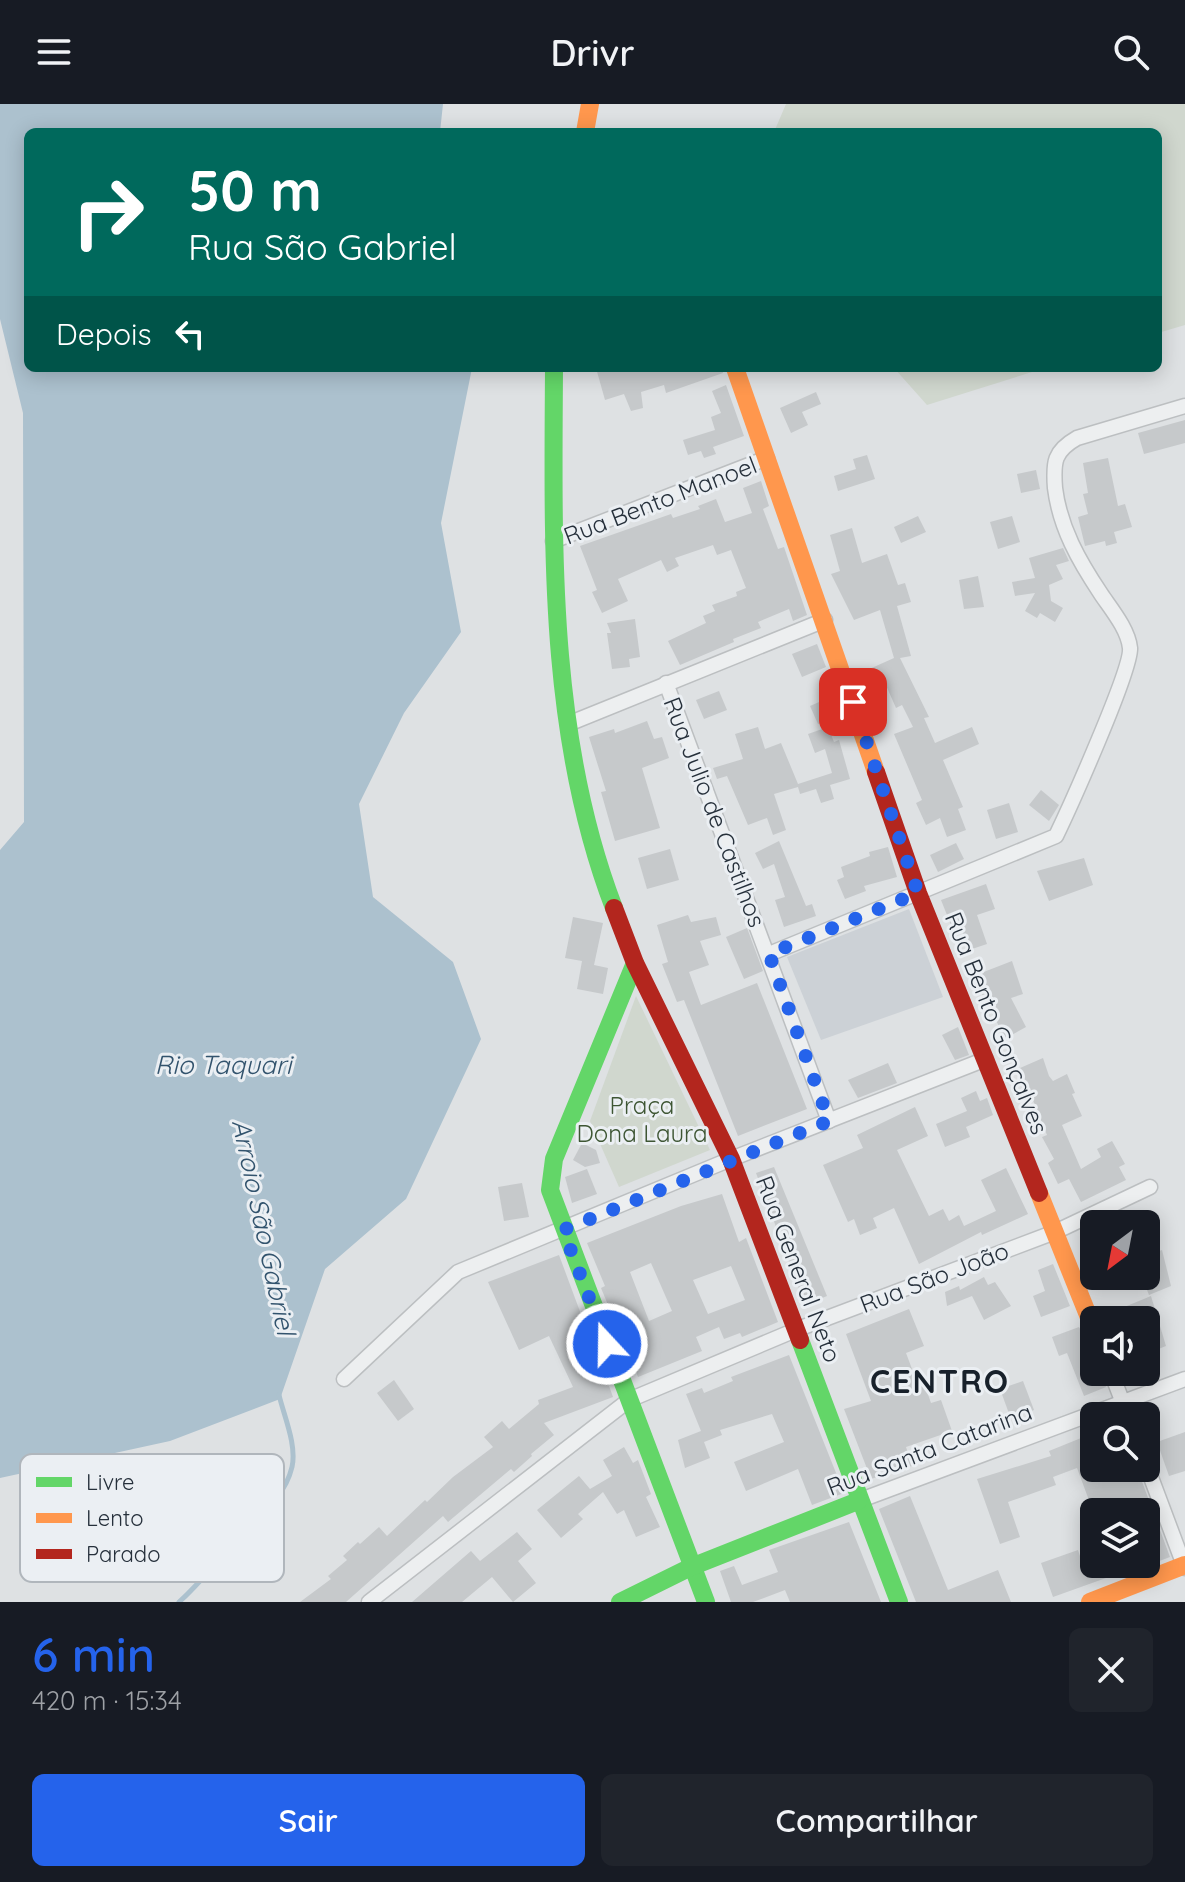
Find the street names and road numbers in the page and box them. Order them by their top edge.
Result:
street label: Rua Bento Manoel [559,449,761,551]
street label: Rua Julio de Castilhos [657,693,773,931]
street label: Rua Bento Gonçalves [939,907,1055,1139]
street label: Rua General Neto [750,1171,848,1367]
street label: Rua São João [855,1235,1013,1319]
street label: Rua Santa Catarina [822,1396,1036,1502]

